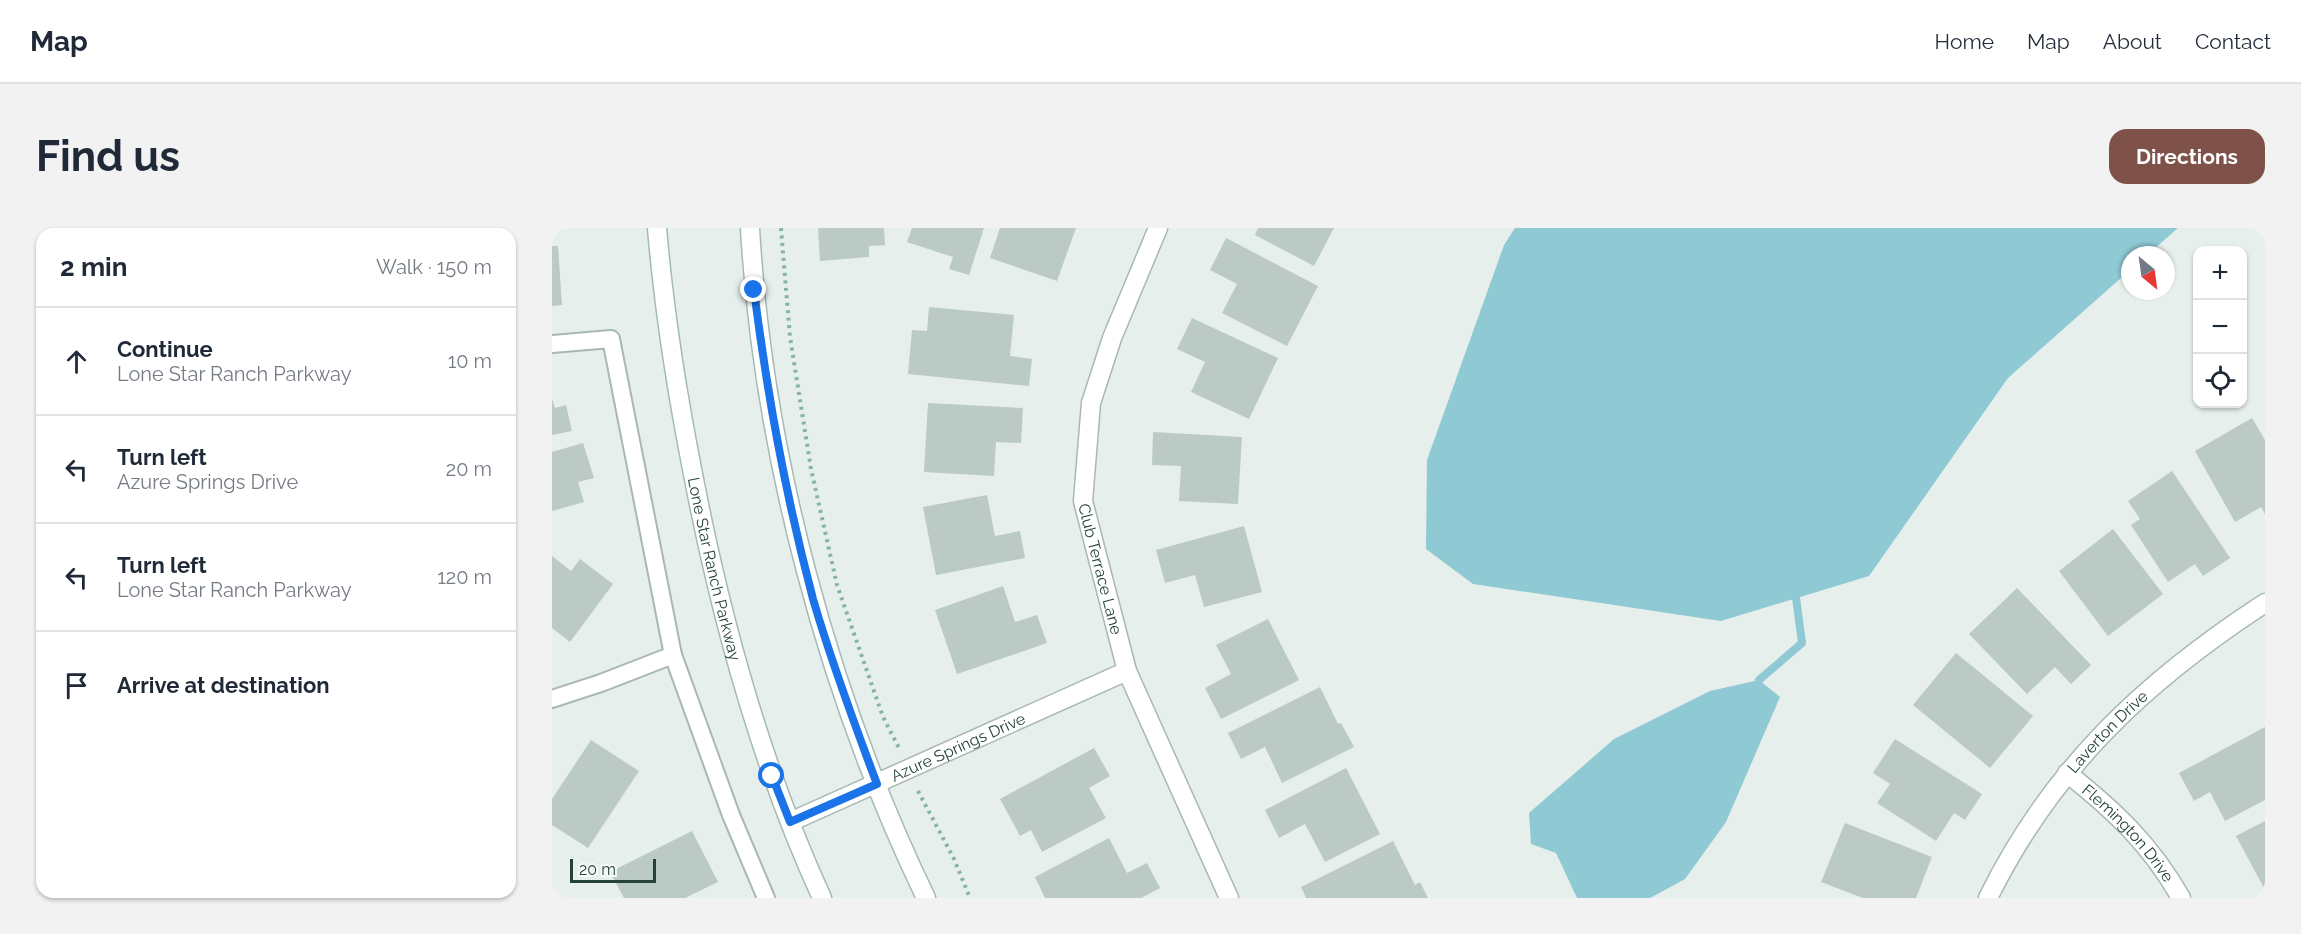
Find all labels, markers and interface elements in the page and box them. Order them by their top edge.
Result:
text: Map [30,25,88,58]
text: Home [1935,29,1994,54]
text: Map [2027,29,2070,54]
text: About [2103,29,2162,54]
text: Contact [2195,29,2271,54]
button: Directions [2109,129,2265,184]
text: Find us [36,132,180,181]
north arrow [2121,246,2175,300]
map controls [2193,246,2247,408]
button: + [2193,246,2247,300]
text: 2 min [60,252,127,282]
text: Walk · 150 m [376,255,492,279]
route end [740,276,766,302]
button: − [2193,300,2247,354]
text: Continue [117,336,213,362]
icon: ahead [60,345,93,378]
text: 10 m [448,349,492,373]
button: locate [2193,354,2247,408]
text: Lone Star Ranch Parkway [117,362,352,386]
text: Turn left [117,444,207,470]
icon: left [60,453,93,486]
text: 20 m [446,457,492,481]
text: Azure Springs Drive [117,470,298,494]
street label: Lone Star Ranch Parkway [684,475,745,663]
street label: Club Terrace Lane [1074,501,1127,636]
text: Turn left [117,552,207,578]
icon: left [60,561,93,594]
text: 120 m [437,565,492,589]
text: Lone Star Ranch Parkway [117,578,352,602]
icon: arrive [60,669,93,702]
text: Arrive at destination [117,672,330,698]
street label: Laverton Drive [2063,686,2151,776]
street label: Azure Springs Drive [888,708,1028,785]
route start [758,762,784,788]
street label: Flemington Drive [2078,780,2178,885]
scale bar [570,856,656,884]
text: 20 m [579,860,616,879]

